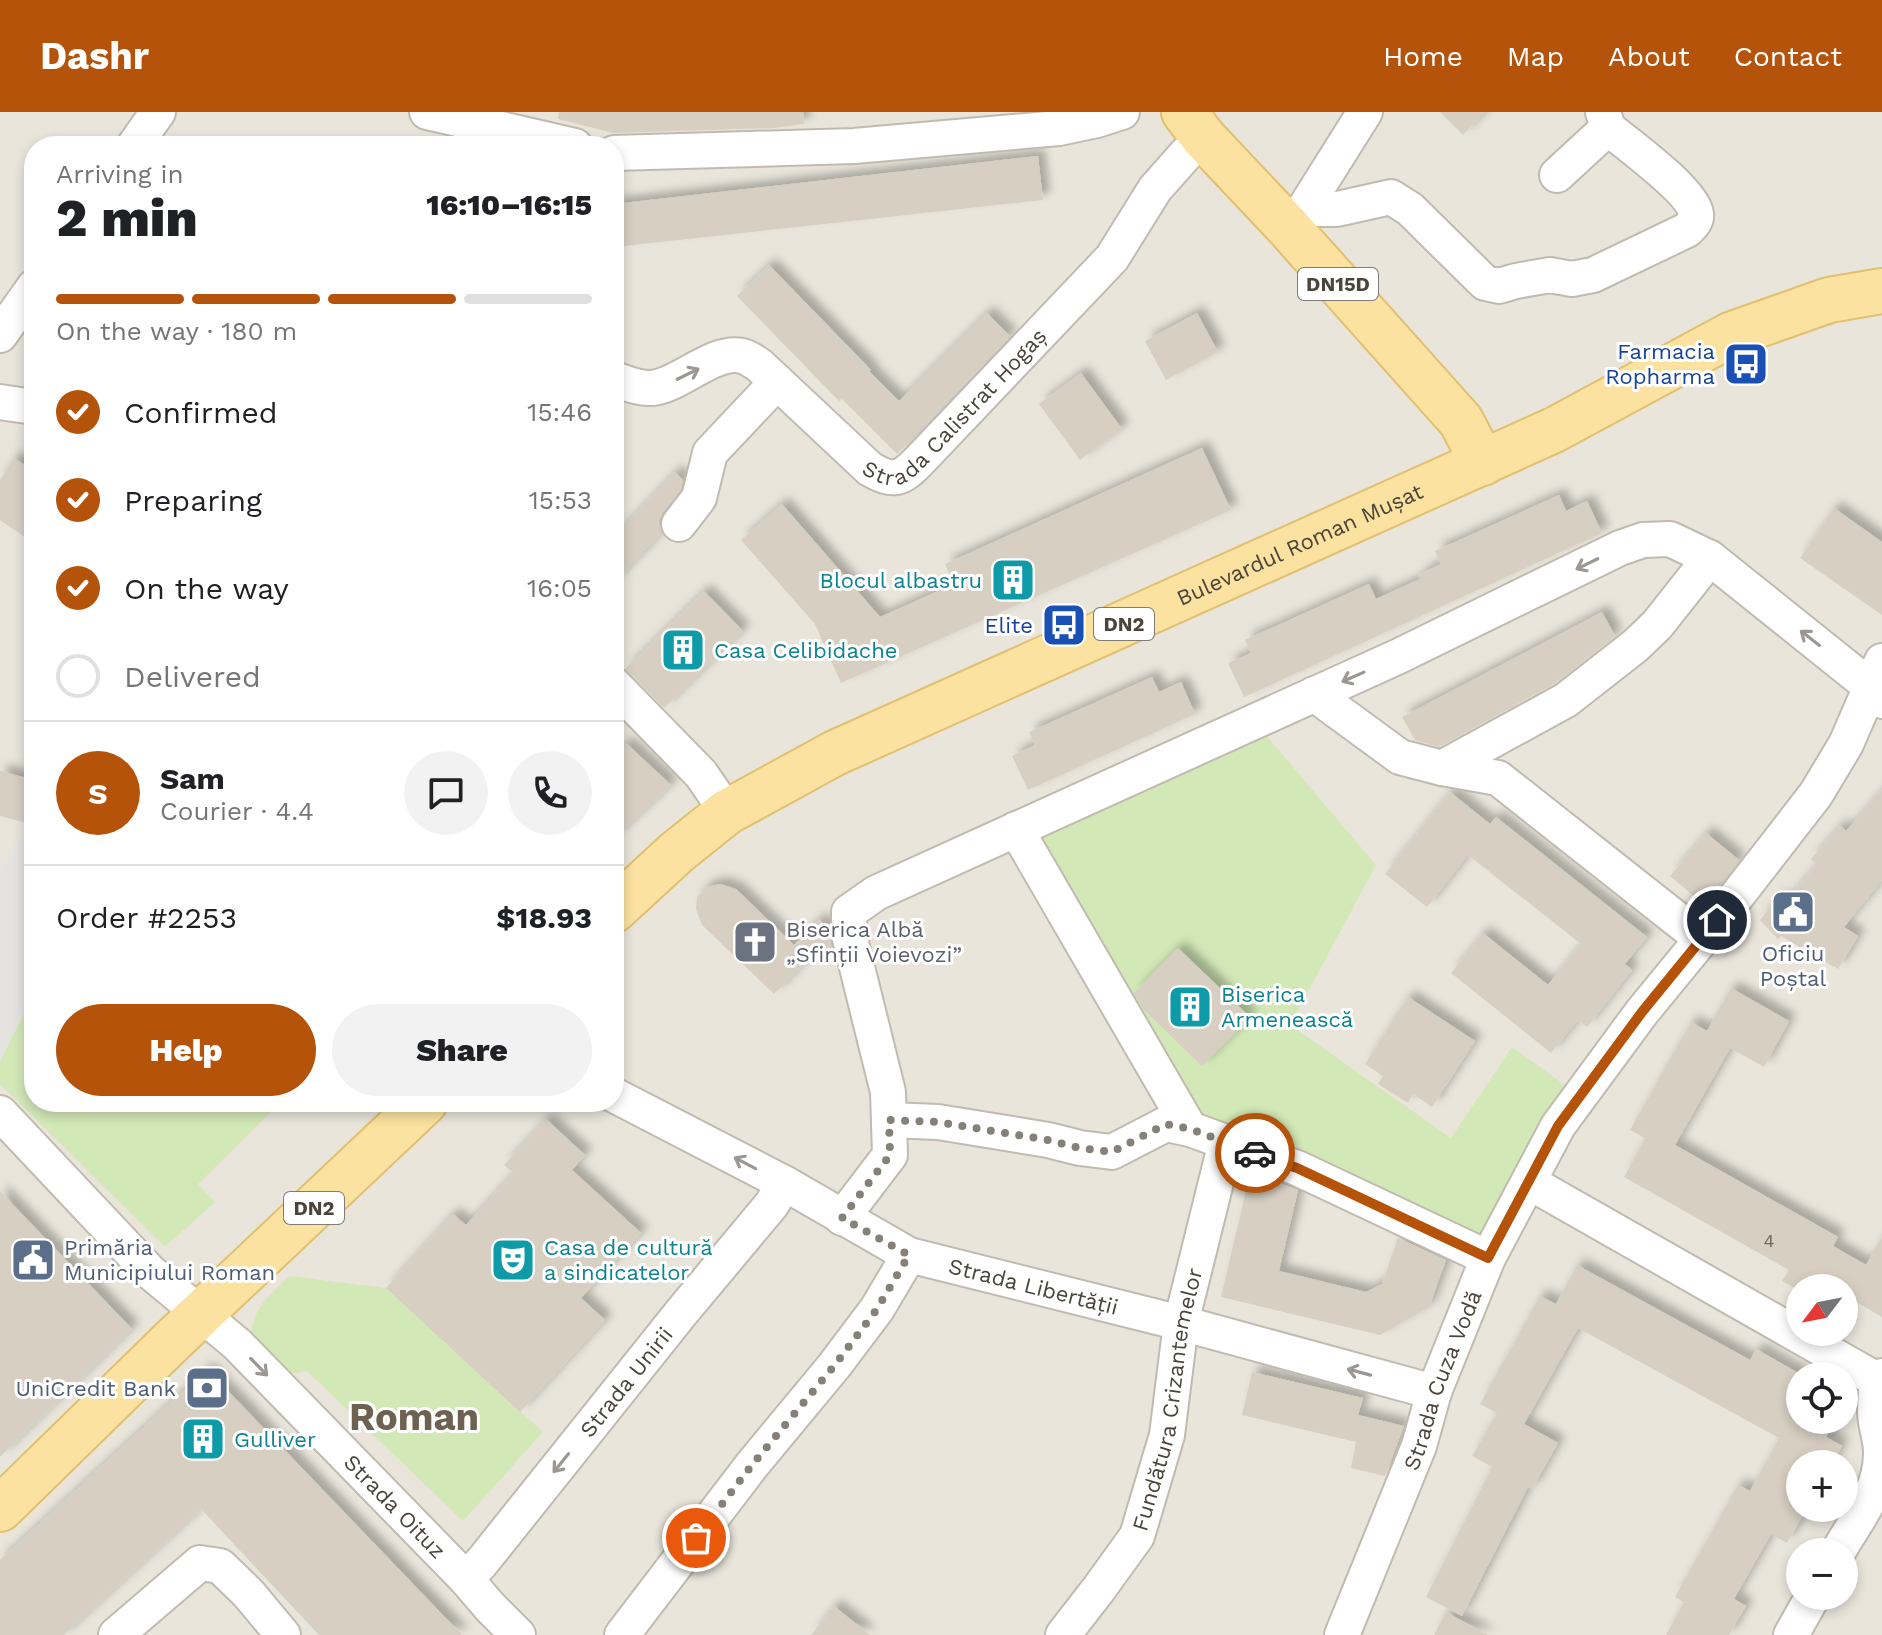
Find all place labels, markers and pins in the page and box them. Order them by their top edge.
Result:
place label: Farmacia Ropharma [1605,339,1715,389]
bus stop icon: Farmacia Ropharma [1722,340,1770,388]
building icon: Blocul albastru [989,556,1037,604]
place label: Blocul albastru [820,568,982,593]
bus stop icon: Elite [1040,601,1088,649]
place label: Elite [984,613,1033,638]
building icon: Casa Celibidache [659,626,707,674]
place label: Casa Celibidache [714,638,897,663]
pin [1683,886,1751,954]
public building icon: Oficiu Poștal [1769,888,1817,936]
place label: Biserica Albă „Sfinții Voievozi” [786,917,962,967]
church icon: Biserica Albă „Sfinții Voievozi” [731,918,779,966]
place label: Oficiu Poștal [1760,941,1826,991]
place label: Biserica Armenească [1221,982,1353,1032]
building icon: Biserica Armenească [1166,983,1214,1031]
place label: Primăria Municipiului Roman [64,1235,275,1285]
place label: Casa de cultură a sindicatelor [544,1235,713,1285]
public building icon: Primăria Municipiului Roman [9,1236,57,1284]
theatre icon: Casa de cultură a sindicatelor [489,1236,537,1284]
bank icon: UniCredit Bank [183,1364,231,1412]
place label: UniCredit Bank [15,1376,176,1401]
building icon: Gulliver [179,1415,227,1463]
place label: Gulliver [234,1427,316,1452]
pin [662,1504,730,1572]

